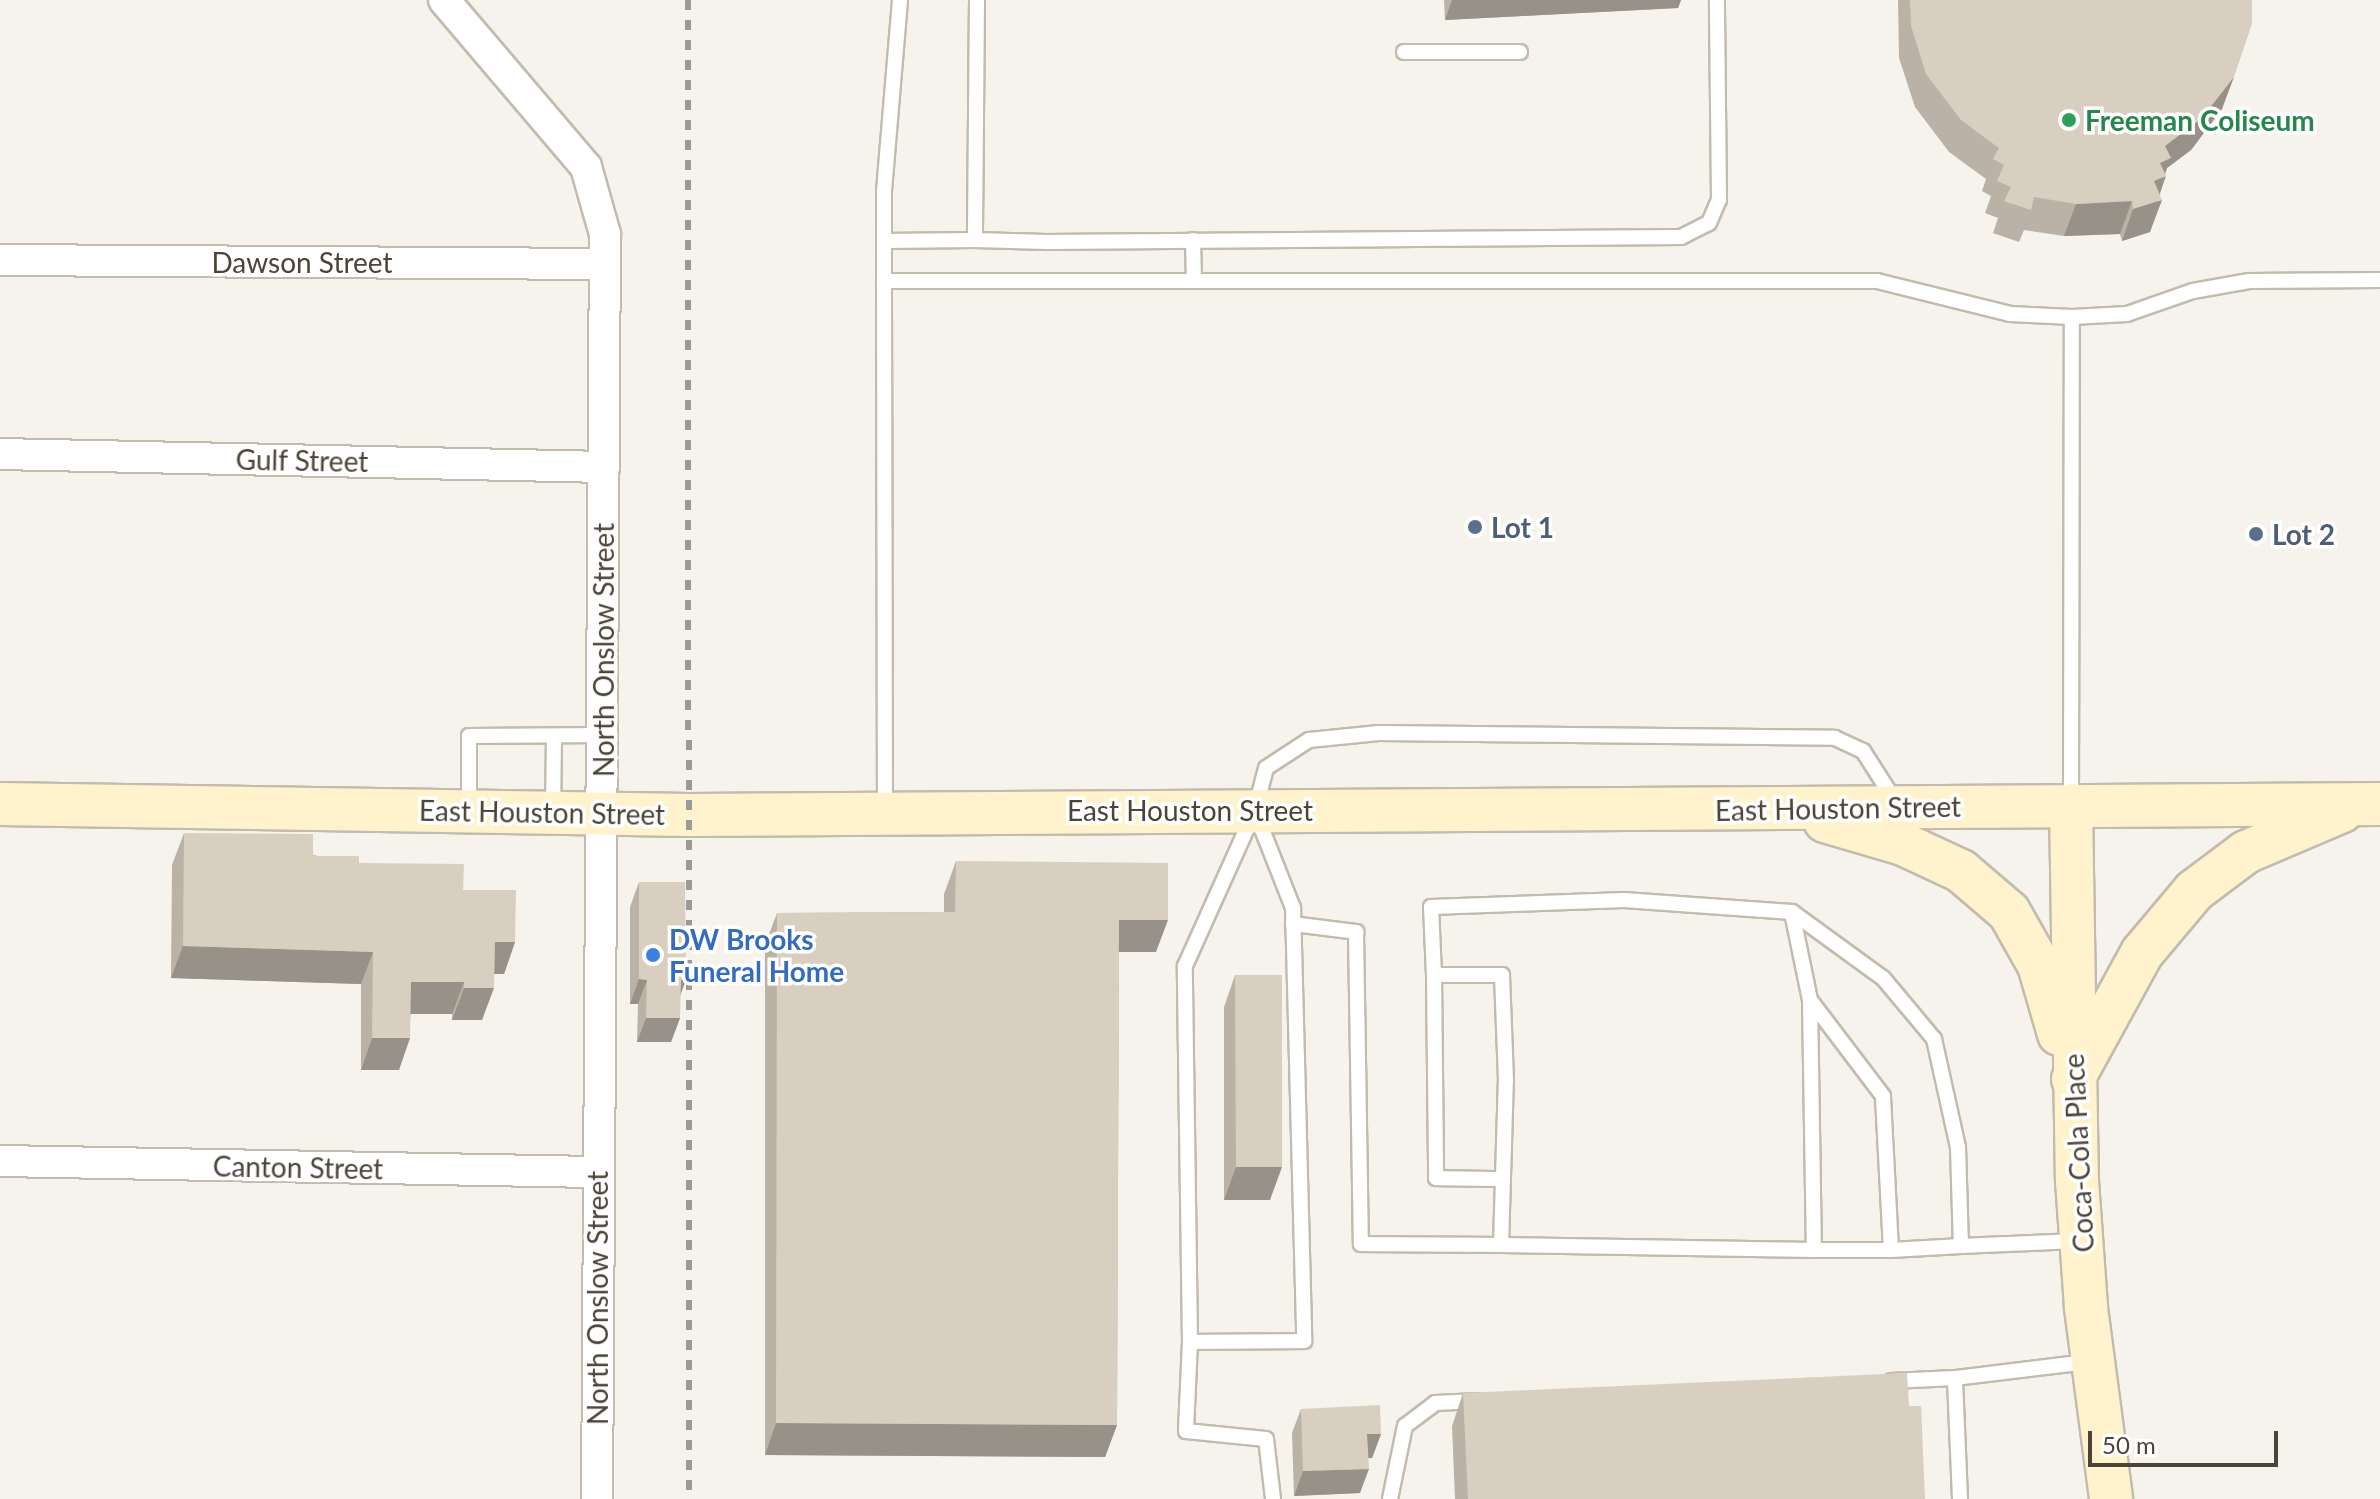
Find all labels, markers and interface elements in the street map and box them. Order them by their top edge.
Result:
place label: Freeman Coliseum [2085,103,2315,137]
marker: Freeman Coliseum [2060,111,2078,129]
street label: Dawson Street [211,245,393,279]
street label: Gulf Street [235,442,369,478]
place label: Lot 1 [1491,510,1554,544]
place label: Lot 2 [2272,517,2335,551]
marker: Lot 1 [1466,518,1484,536]
street label: North Onslow Street [586,523,620,777]
marker: Lot 2 [2247,525,2265,543]
street label: East Houston Street [1715,789,1961,827]
street label: East Houston Street [419,793,665,831]
street label: East Houston Street [1067,793,1313,827]
place label: DW Brooks Funeral Home [669,922,844,988]
marker: DW Brooks Funeral Home [644,946,662,964]
street label: Coca-Cola Place [2056,1053,2100,1253]
street label: Canton Street [213,1149,383,1185]
street label: North Onslow Street [580,1171,614,1425]
scale bar [2092,1415,2282,1465]
text: 50 m [2102,1430,2156,1459]

